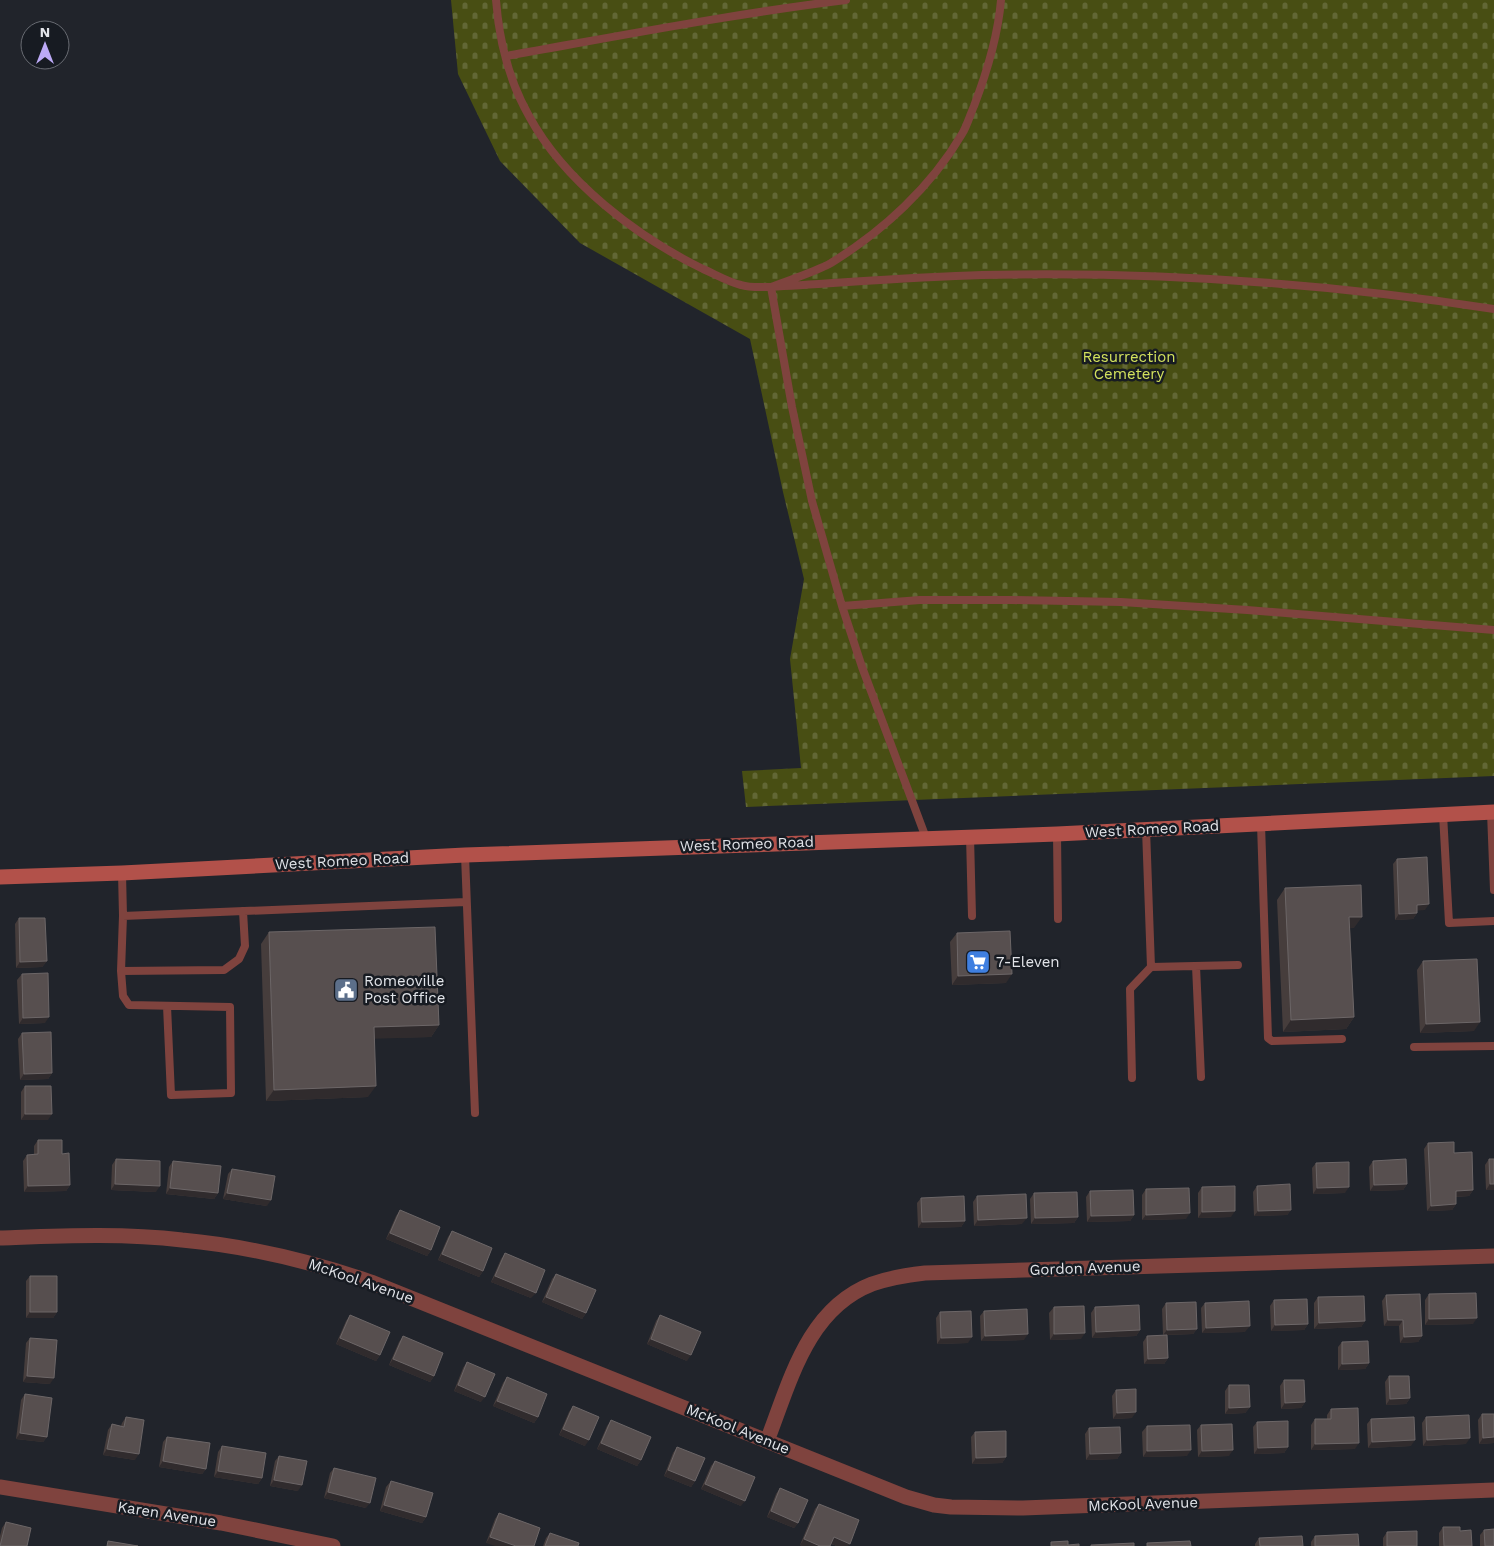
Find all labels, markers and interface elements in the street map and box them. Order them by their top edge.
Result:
north arrow [20,20,70,70]
text: N [40,24,50,40]
park label: Resurrection Cemetery [1082,348,1176,383]
street label: West Romeo Road [1084,816,1220,842]
street label: West Romeo Road [680,833,814,855]
street label: West Romeo Road [274,848,410,874]
supermarket icon: 7-Eleven [965,949,991,975]
place label: 7-Eleven [996,953,1060,971]
place label: Romeoville Post Office [364,972,445,1007]
public building icon: Romeoville Post Office [333,977,359,1003]
street label: McKool Avenue [306,1255,416,1307]
street label: Gordon Avenue [1029,1257,1141,1279]
street label: McKool Avenue [684,1400,792,1458]
street label: McKool Avenue [1088,1493,1198,1515]
street label: Karen Avenue [116,1497,218,1531]

